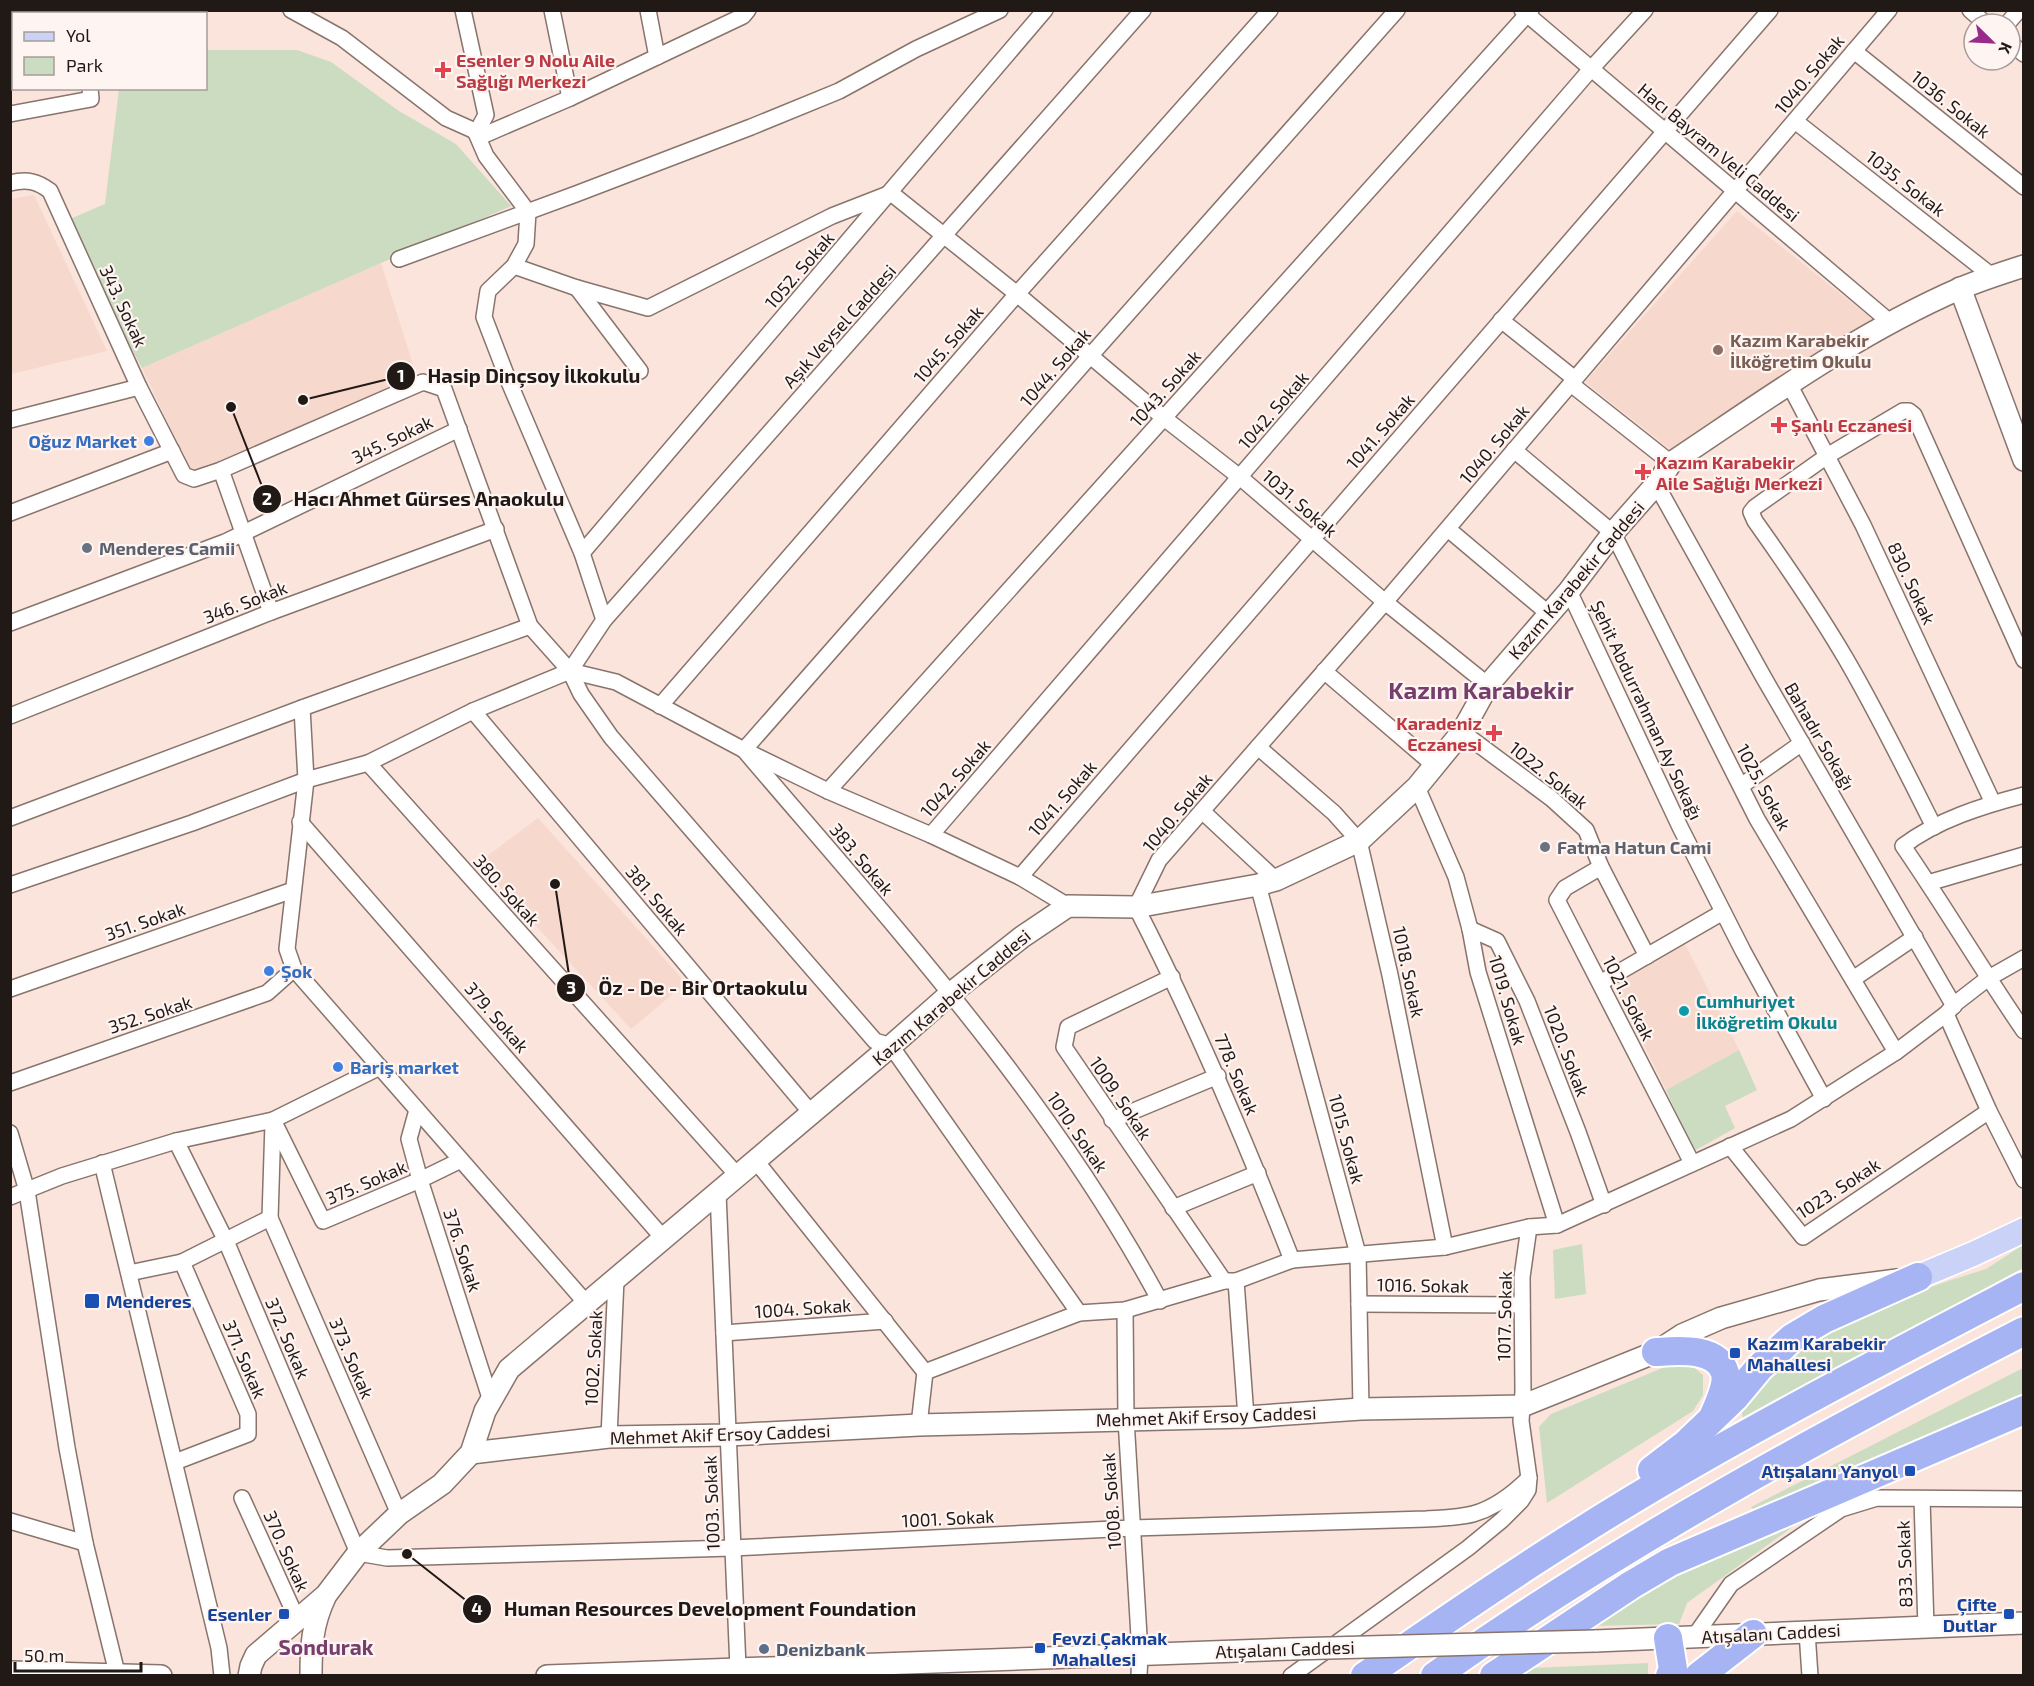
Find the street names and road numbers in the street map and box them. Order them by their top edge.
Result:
street label: 1040. Sokak [1770,30,1848,118]
street label: 1036. Sokak [1907,66,1995,142]
street label: Hacı Bayram Veli Caddesi [1634,78,1804,226]
street label: 1035. Sokak [1862,145,1950,221]
street label: 1052. Sokak [760,227,838,313]
street label: Aşık Veysel Caddesi [778,260,901,393]
street label: 343. Sokak [95,262,153,350]
street label: 1045. Sokak [908,301,988,387]
street label: 1044. Sokak [1015,323,1095,411]
street label: 1043. Sokak [1125,345,1205,431]
street label: 1042. Sokak [1233,367,1313,453]
street label: 1041. Sokak [1341,389,1419,473]
street label: 1040. Sokak [1455,400,1533,488]
street label: 345. Sokak [348,410,436,468]
street label: 1031. Sokak [1258,465,1342,541]
street label: Kazım Karabekir Caddesi [1503,496,1649,664]
street label: 830. Sokak [1883,538,1941,628]
street label: 346. Sokak [200,576,290,628]
street label: Şehit Abdurrahman Ay Sokağı [1586,597,1708,824]
street label: Bahadır Sokağı [1780,678,1860,794]
street label: 1042. Sokak [915,735,995,821]
street label: 1022. Sokak [1505,737,1593,813]
street label: 1025. Sokak [1732,740,1796,834]
street label: 1041. Sokak [1023,756,1101,840]
street label: 1040. Sokak [1138,768,1216,856]
street label: 383. Sokak [825,818,899,900]
street label: 380. Sokak [469,850,545,930]
street label: 381. Sokak [621,860,693,940]
street label: 351. Sokak [102,897,188,945]
street label: Kazım Karabekir Caddesi [867,924,1035,1070]
street label: 1018. Sokak [1389,924,1429,1020]
street label: 1021. Sokak [1598,952,1660,1044]
street label: 1019. Sokak [1485,953,1531,1047]
street label: 379. Sokak [460,977,534,1057]
street label: 352. Sokak [105,990,195,1038]
street label: 1020. Sokak [1540,1002,1594,1100]
street label: 778. Sokak [1210,1030,1264,1118]
street label: 1009. Sokak [1085,1052,1157,1144]
street label: 1010. Sokak [1043,1087,1113,1177]
street label: 1015. Sokak [1325,1092,1369,1186]
street label: 1023. Sokak [1792,1153,1884,1223]
street label: 375. Sokak [322,1155,410,1209]
street label: 376. Sokak [439,1206,487,1294]
street label: 1017. Sokak [1492,1271,1516,1361]
street label: 1016. Sokak [1377,1273,1469,1297]
street label: 372. Sokak [261,1294,315,1382]
street label: 1004. Sokak [754,1294,852,1322]
street label: 1002. Sokak [580,1310,606,1406]
street label: 373. Sokak [325,1314,379,1402]
street label: 371. Sokak [219,1316,271,1402]
street label: Mehmet Akif Ersoy Caddesi [1095,1401,1317,1431]
street label: Mehmet Akif Ersoy Caddesi [609,1419,831,1449]
street label: 1008. Sokak [1097,1452,1125,1550]
street label: 1003. Sokak [698,1455,724,1551]
street label: 1001. Sokak [901,1505,995,1531]
street label: 370. Sokak [259,1507,315,1595]
street label: 833. Sokak [1891,1520,1917,1608]
street label: Atışalanı Caddesi [1701,1618,1841,1649]
street label: Atışalanı Caddesi [1215,1636,1355,1663]

